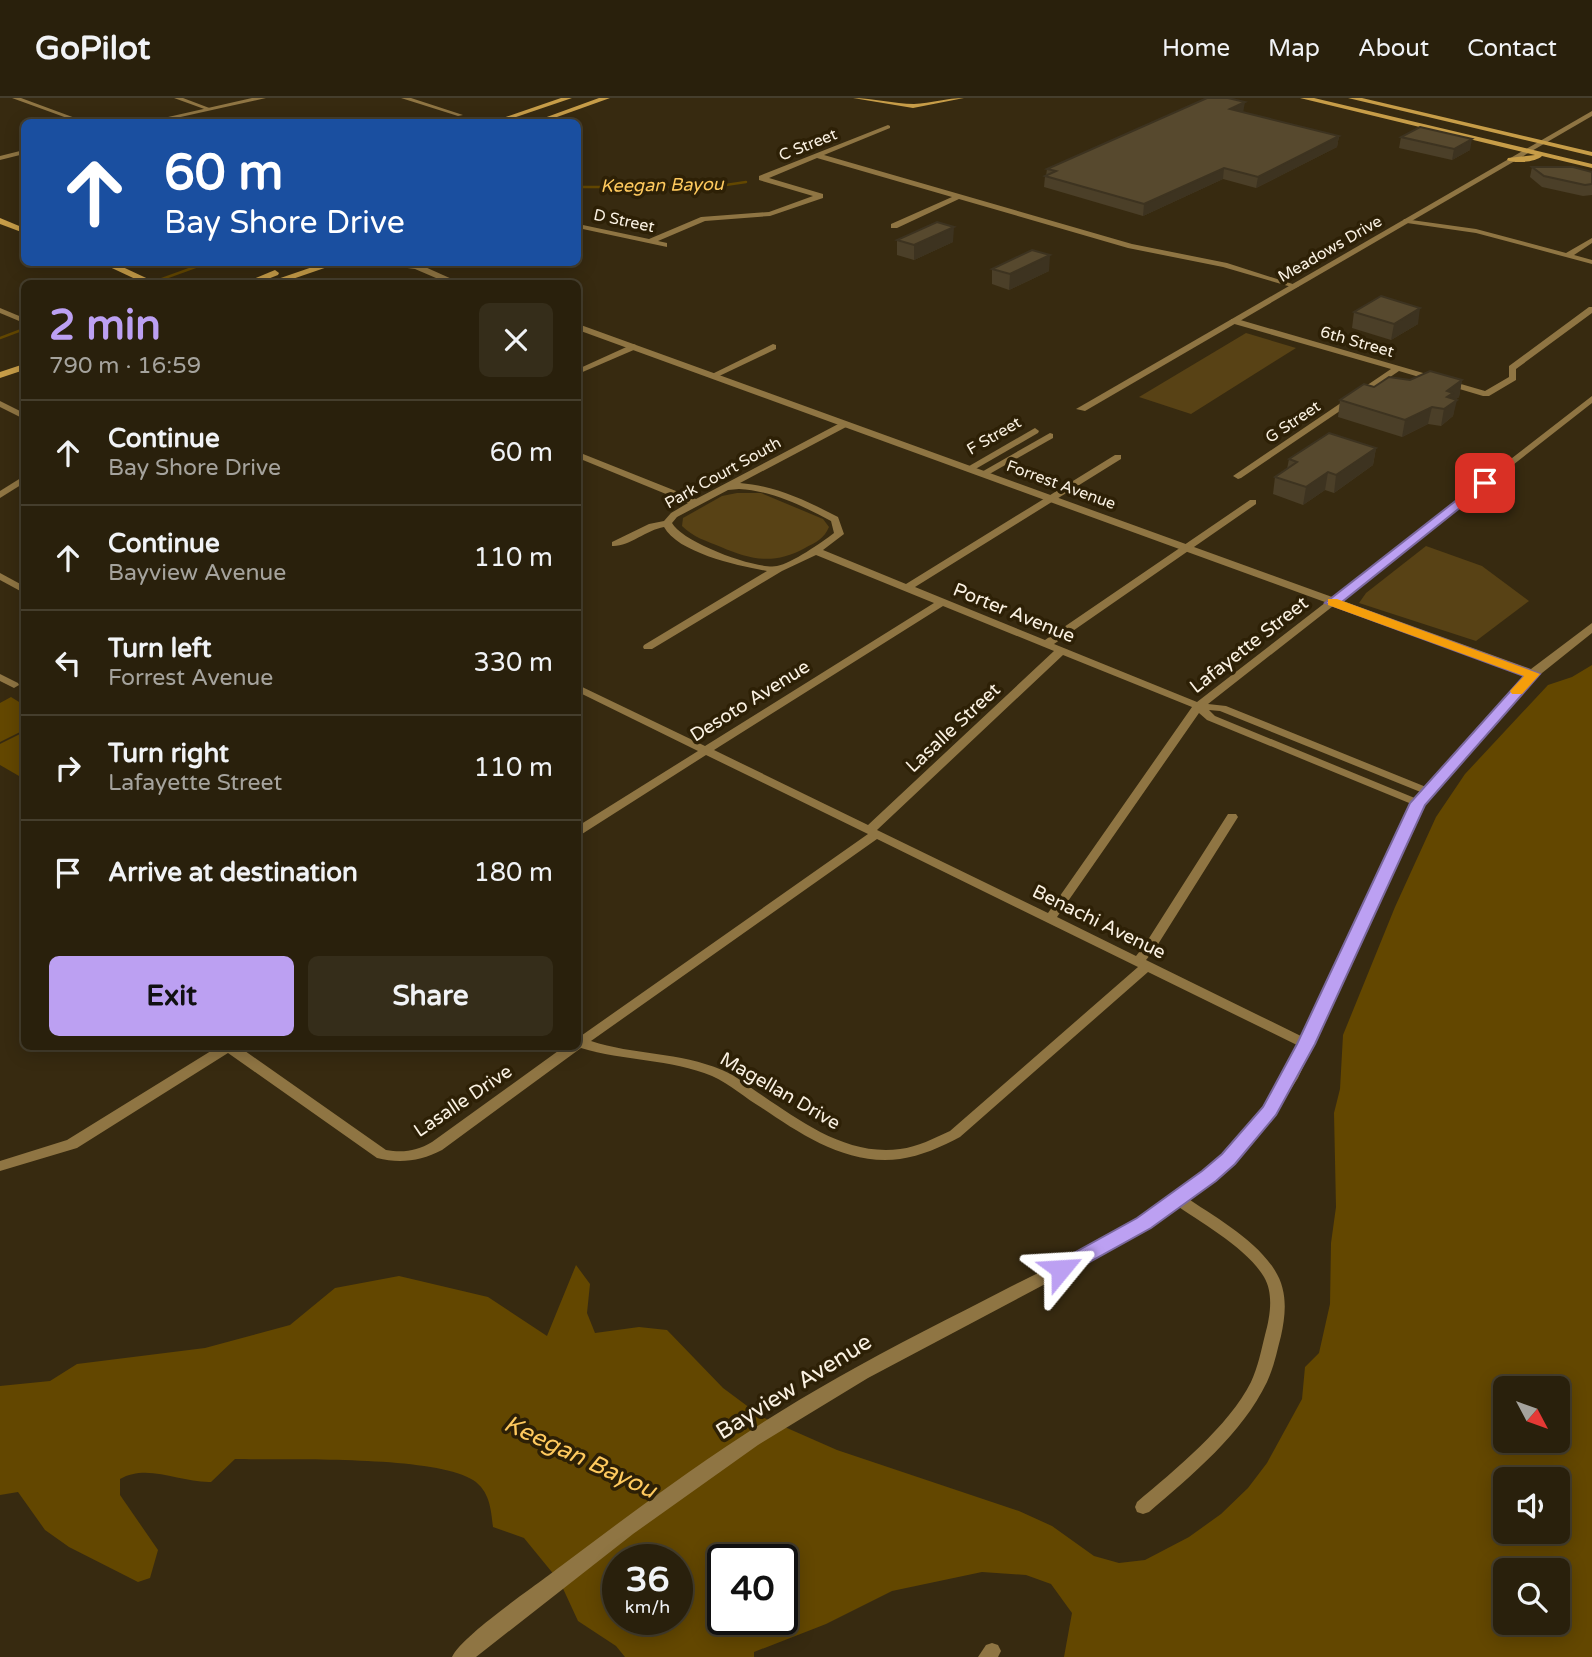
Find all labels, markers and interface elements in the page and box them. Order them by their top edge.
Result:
text: GoPilot [35,29,150,68]
text: Home [1162,34,1230,63]
text: Map [1268,34,1320,63]
text: About [1358,34,1429,63]
text: Contact [1467,34,1557,63]
street label: C Street [776,124,840,166]
text: 60 m [164,144,283,203]
icon: ahead [49,147,140,238]
water label: Keegan Bayou [600,173,725,197]
text: Bay Shore Drive [164,204,405,242]
street label: D Street [592,205,656,237]
street label: Meadows Drive [1274,211,1386,287]
text: 2 min [49,300,161,351]
button: close [479,303,553,377]
street label: 6th Street [1318,322,1396,362]
text: 790 m · 16:59 [49,352,201,380]
street label: G Street [1262,396,1324,448]
street label: F Street [963,412,1025,460]
text: Continue [108,423,220,454]
street label: Park Court South [661,433,785,513]
icon: ahead [49,434,87,472]
text: 60 m [490,437,553,468]
pin [1455,453,1515,513]
text: Bay Shore Drive [108,454,281,482]
street label: Forrest Avenue [1004,456,1118,514]
icon: arrive [1466,464,1504,502]
text: Continue [108,528,220,559]
icon: ahead [49,539,87,577]
text: 110 m [473,542,553,573]
text: Bayview Avenue [108,559,286,587]
street label: Porter Avenue [950,579,1078,647]
street label: Lafayette Street [1185,592,1313,698]
text: Turn left [108,633,211,664]
icon: left [49,644,87,682]
text: 330 m [473,647,553,678]
street label: Desoto Avenue [686,655,814,747]
text: Forrest Avenue [108,664,273,692]
street label: Lasalle Street [901,679,1005,777]
text: Turn right [108,738,229,769]
icon: right [49,749,87,787]
text: 110 m [473,752,553,783]
text: Lafayette Street [108,769,282,797]
icon: arrive [49,854,87,892]
text: Arrive at destination [108,857,358,888]
text: 180 m [473,857,553,888]
street label: Benachi Avenue [1029,880,1169,964]
button: Exit [49,956,294,1036]
button: Share [308,956,553,1036]
street label: Magellan Drive [716,1048,844,1134]
street label: Lasalle Drive [410,1060,516,1142]
position arrow [1024,1232,1098,1306]
street label: Bayview Avenue [711,1328,877,1446]
north arrow [1493,1376,1570,1452]
map controls [1493,1376,1570,1635]
water label: Keegan Bayou [499,1409,662,1505]
button: sound [1493,1467,1570,1544]
speed limit sign: 40 [707,1544,798,1635]
button: search [1493,1558,1570,1635]
text: 36 [626,1559,669,1601]
text: km/h [625,1596,670,1618]

